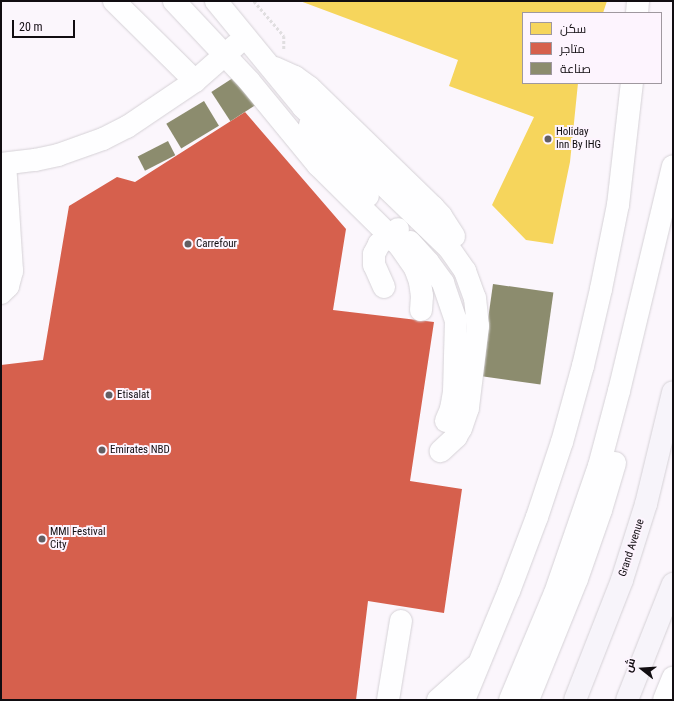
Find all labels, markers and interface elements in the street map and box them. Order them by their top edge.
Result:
scale bar [14,12,77,38]
legend [522,12,662,84]
text: 20 m [19,20,43,34]
text: سكن [560,22,586,36]
text: متاجر [560,42,585,56]
text: صناعة [560,62,591,76]
place label: Holiday Inn By IHG [556,126,601,152]
marker: Holiday Inn By IHG [543,134,553,144]
place label: Carrefour [196,237,237,251]
marker: Carrefour [183,239,193,249]
place label: Etisalat [117,388,150,402]
marker: Etisalat [104,390,114,400]
place label: Emirates NBD [110,443,170,457]
marker: Emirates NBD [97,445,107,455]
street label: Grand Avenue [616,517,648,579]
place label: MMI Festival City [50,526,105,552]
marker: MMI Festival City [37,534,47,544]
north arrow [622,649,662,689]
text: ش [622,657,638,674]

